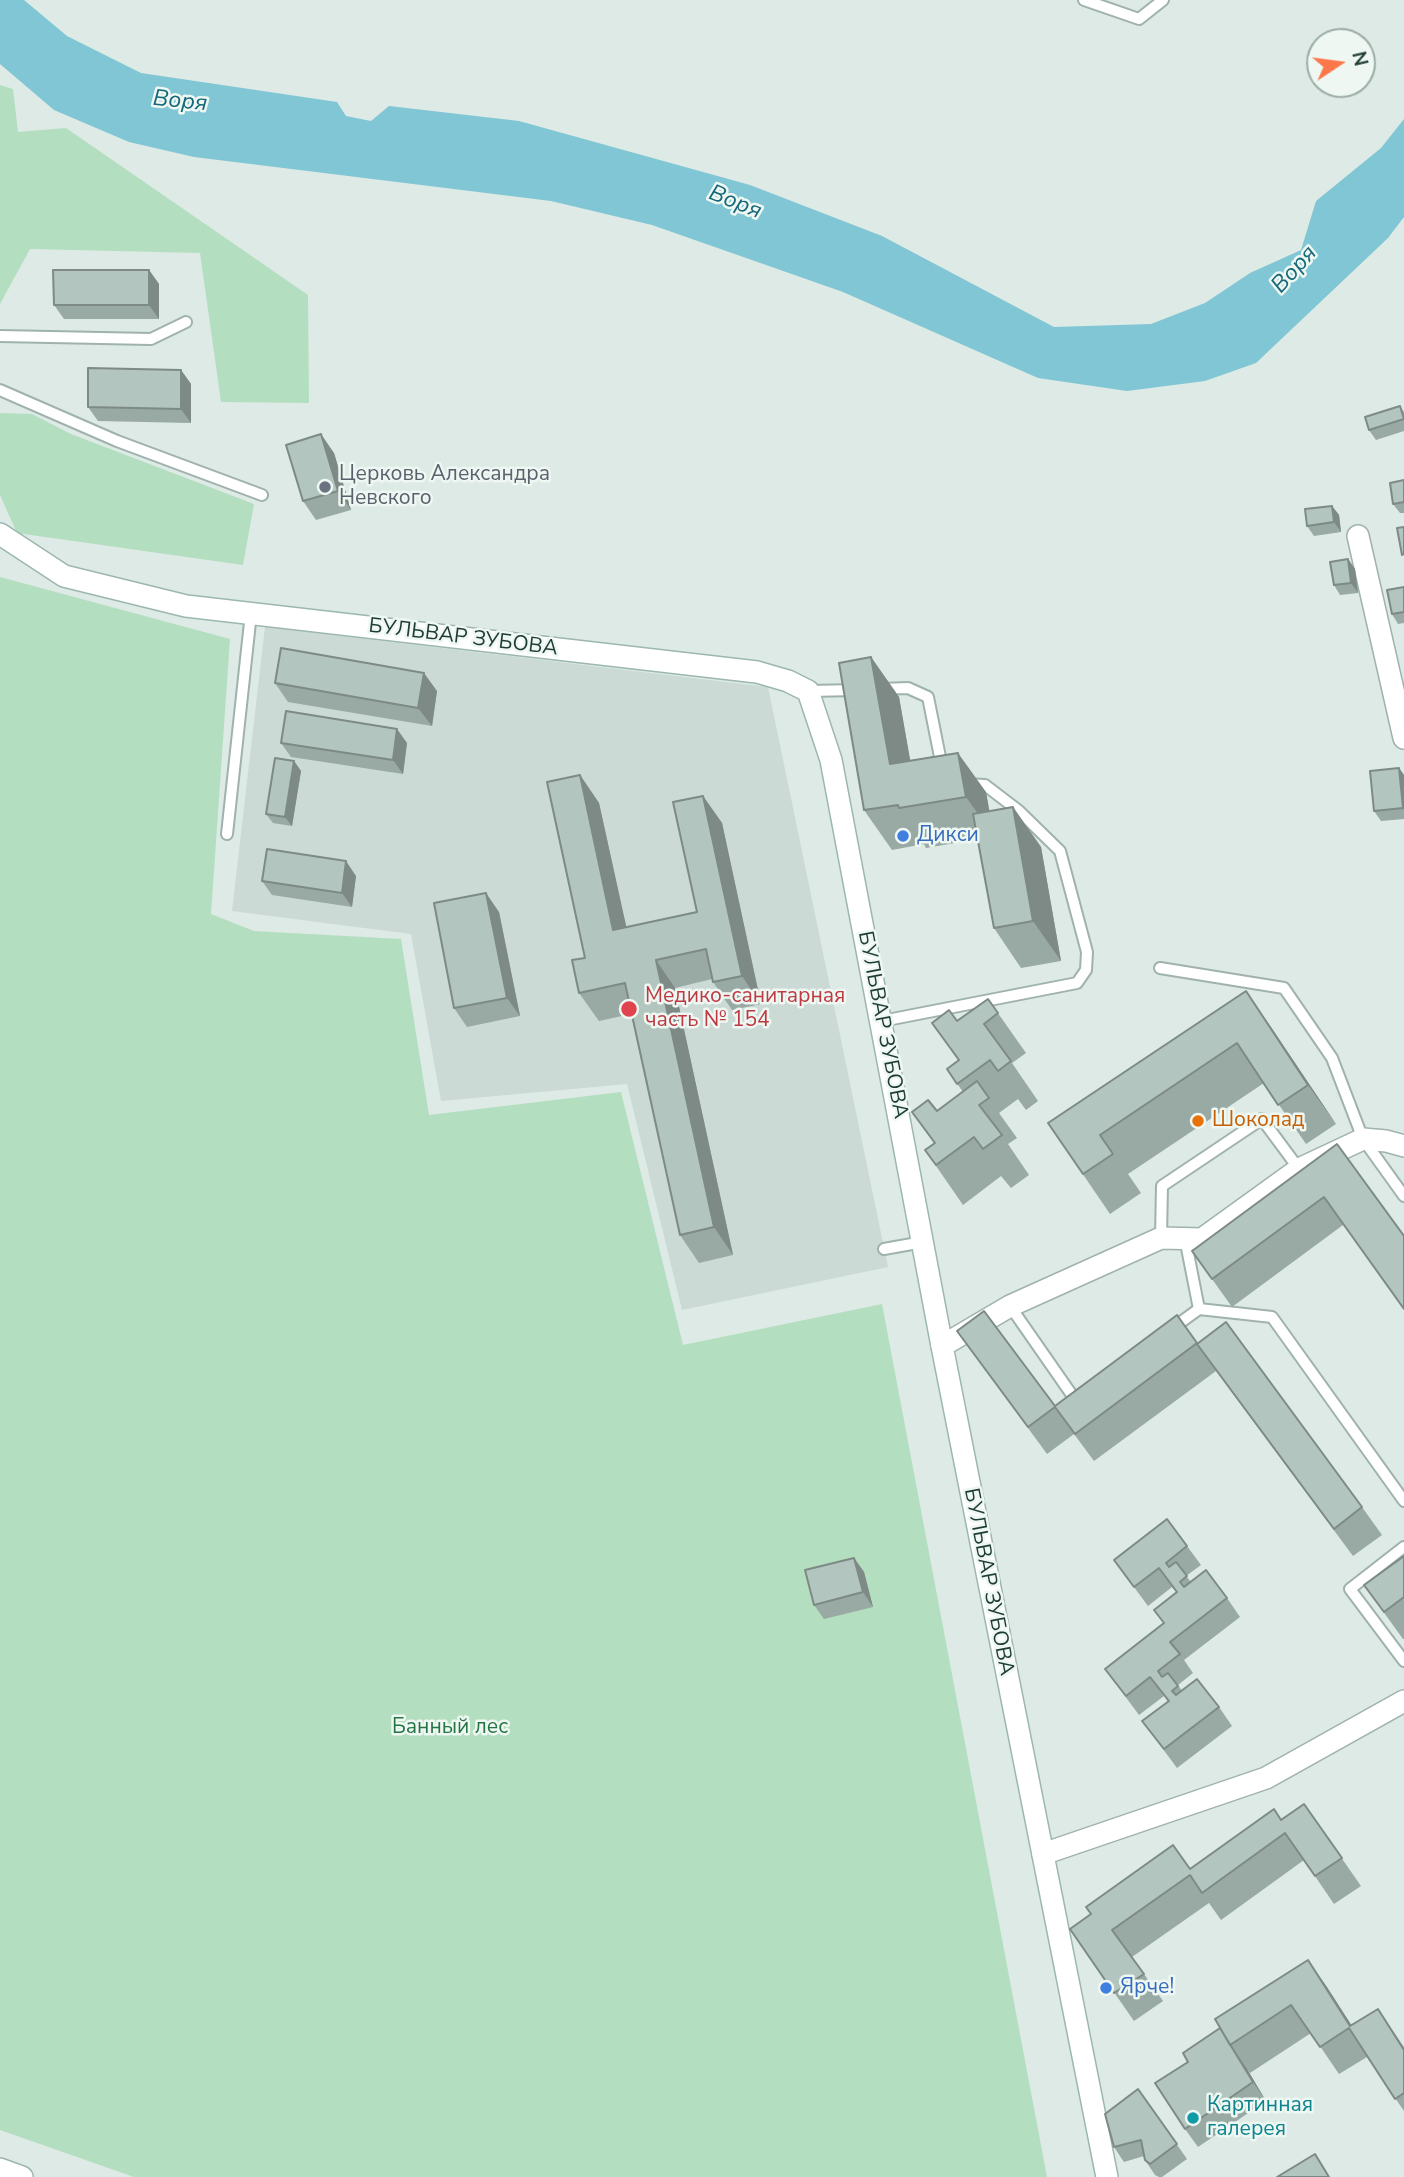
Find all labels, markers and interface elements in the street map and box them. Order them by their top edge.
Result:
north arrow [1306,28,1376,98]
text: N [1345,49,1374,69]
water label: Воря [151,85,209,119]
water label: Воря [705,180,765,226]
water label: Воря [1266,240,1324,300]
place label: Церковь Александра Невского [339,462,550,512]
marker: Церковь Александра Невского [317,479,333,495]
street label: БУЛЬВАР ЗУБОВА [367,614,559,662]
place label: Дикси [917,823,979,849]
marker: Дикси [895,828,911,844]
street label: БУЛЬВАР ЗУБОВА [851,929,913,1121]
place label: Медико-санитарная часть № 154 [645,984,845,1034]
marker: Медико-санитарная часть № 154 [619,999,639,1019]
place label: Шоколад [1212,1108,1305,1134]
marker: Шоколад [1190,1113,1206,1129]
street label: БУЛЬВАР ЗУБОВА [957,1486,1019,1678]
park label: Банный лес [392,1715,508,1741]
place label: Ярче! [1120,1975,1174,2001]
marker: Ярче! [1098,1980,1114,1996]
place label: Картинная галерея [1207,2093,1313,2143]
marker: Картинная галерея [1185,2110,1201,2126]

